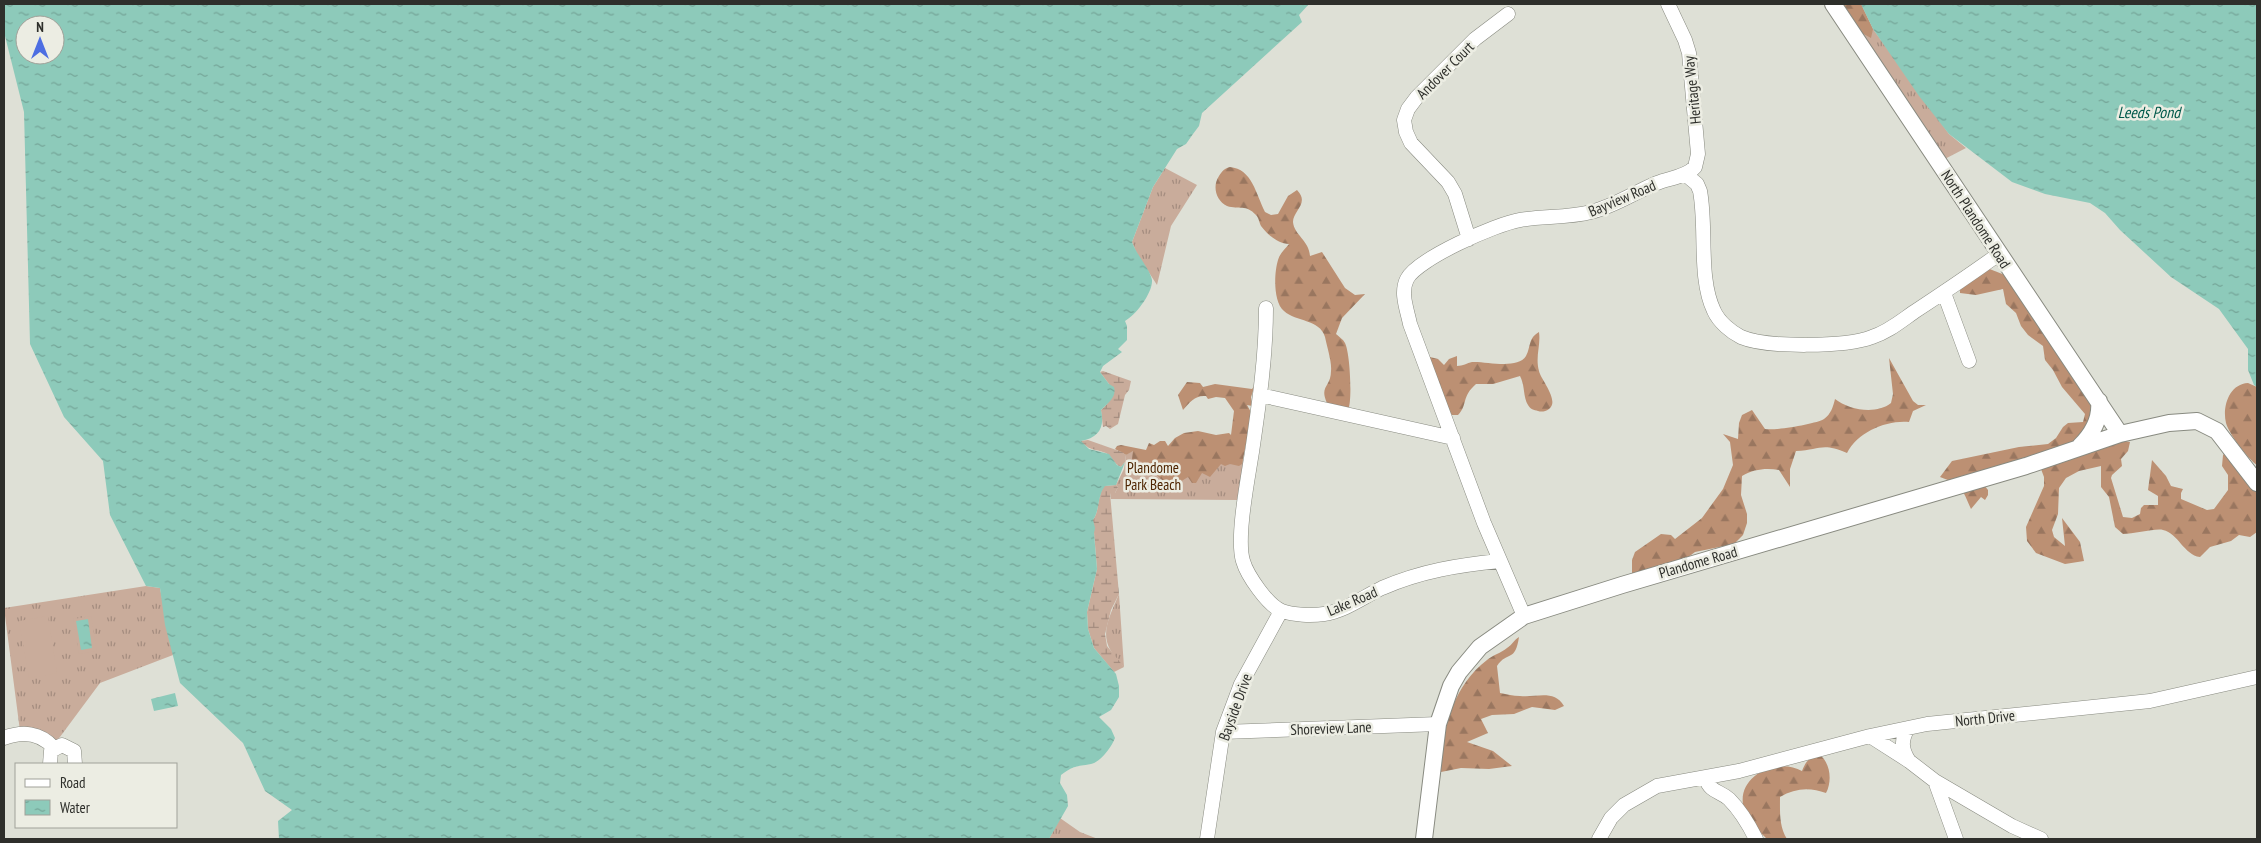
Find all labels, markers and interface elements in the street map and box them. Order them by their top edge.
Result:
north arrow [15,15,65,65]
text: N [36,18,44,36]
street label: Andover Court [1412,37,1478,103]
street label: Heritage Way [1679,55,1705,125]
water label: Leeds Pond [2118,102,2182,122]
street label: North Plandome Road [1937,166,2015,272]
street label: Bayview Road [1585,175,1659,221]
park label: Plandome Park Beach [1125,458,1181,494]
street label: Plandome Road [1657,542,1739,582]
street label: Lake Road [1324,582,1380,620]
street label: Bayside Drive [1214,671,1256,743]
street label: North Drive [1954,705,2016,731]
street label: Shoreview Lane [1290,717,1372,739]
legend [15,763,178,828]
text: Road [60,773,86,792]
text: Water [60,798,91,817]

